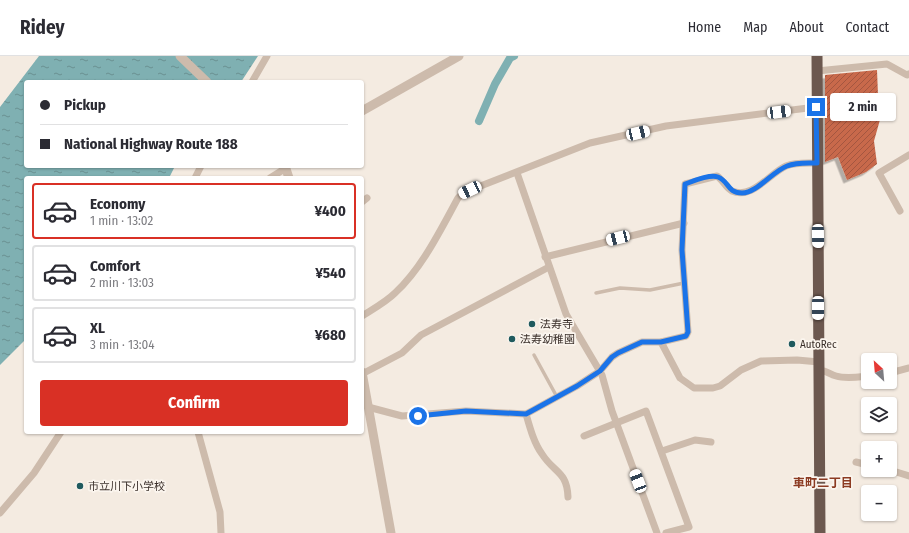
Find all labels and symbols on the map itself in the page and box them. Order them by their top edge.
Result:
callout: 2 min [830,93,896,121]
route end [807,98,825,116]
car [766,105,792,119]
car [625,124,651,142]
car [457,179,483,201]
car [812,224,824,248]
car [605,229,631,247]
car [812,296,824,320]
place label: 法寿寺 [540,318,573,331]
marker: 法寿寺 [527,319,537,329]
place label: 法寿幼稚園 [520,333,575,346]
marker: 法寿幼稚園 [507,334,517,344]
place label: AutoRec [800,338,837,351]
marker: AutoRec [787,339,797,349]
north arrow [861,353,897,389]
route start [409,407,427,425]
car [628,468,648,494]
district label: 車町二丁目 [793,476,853,490]
place label: 市立川下小学校 [88,480,165,493]
marker: 市立川下小学校 [75,481,85,491]

